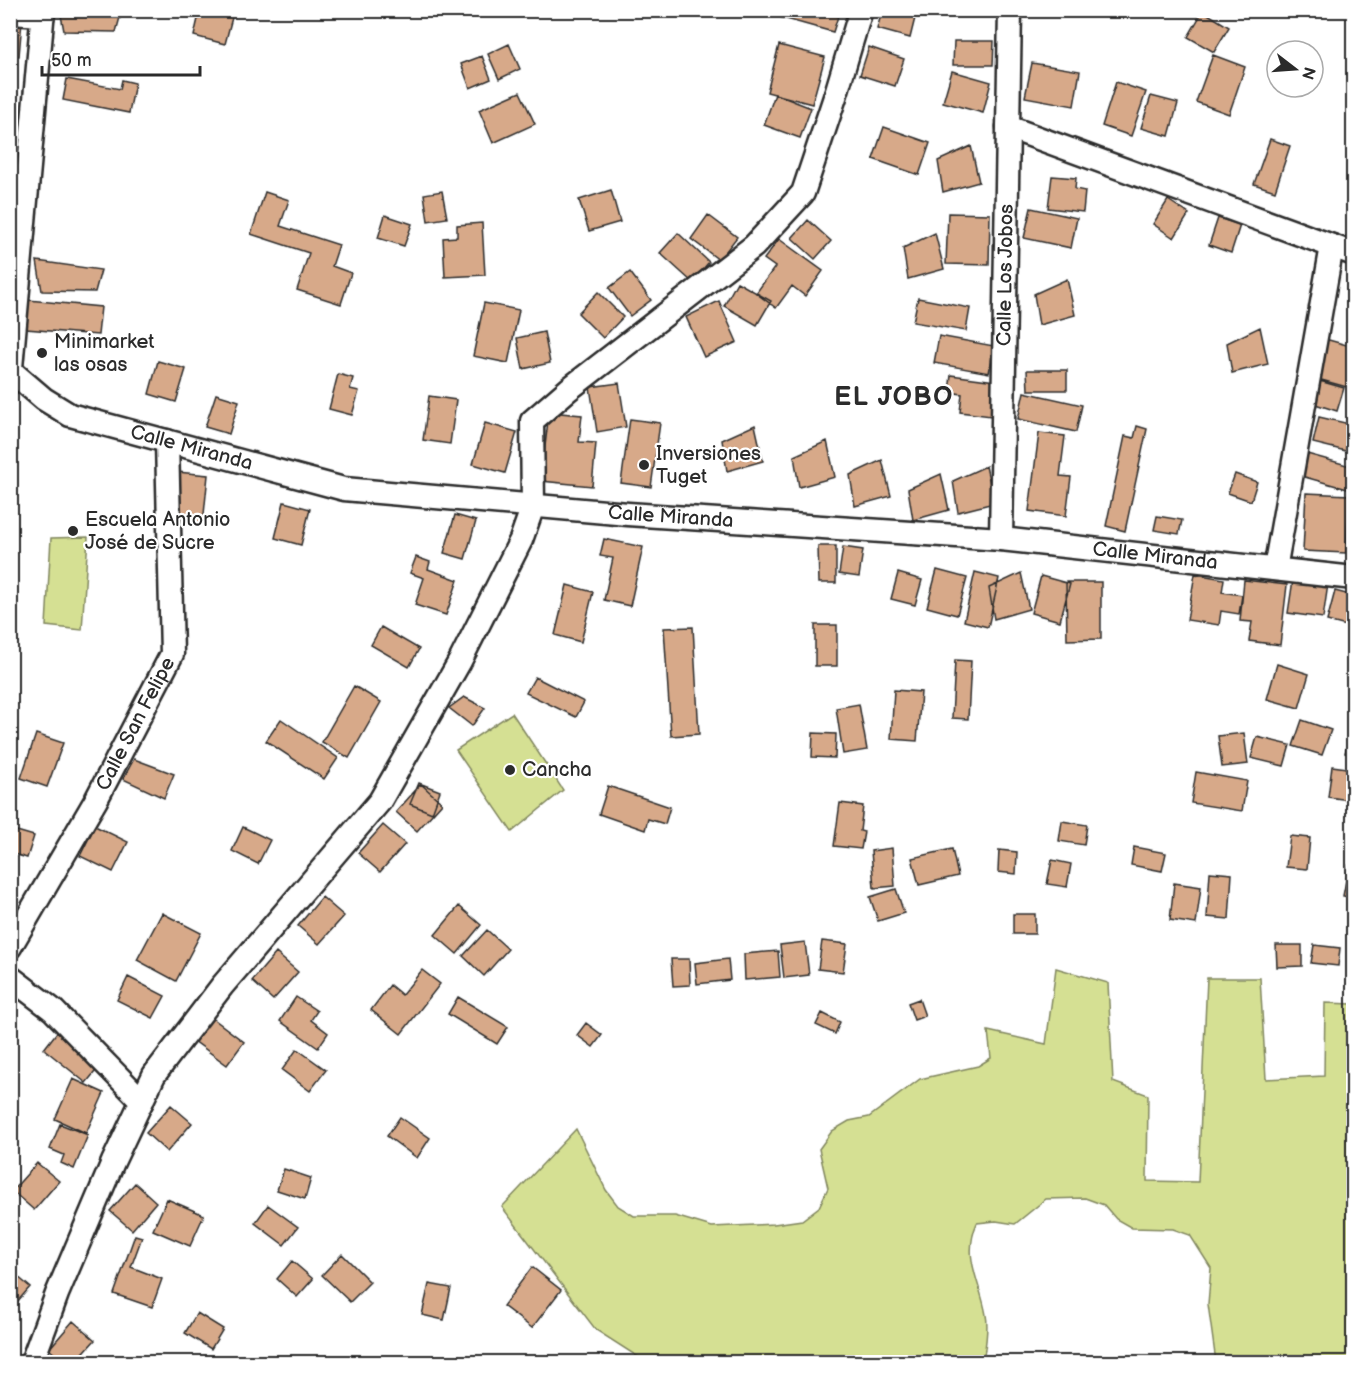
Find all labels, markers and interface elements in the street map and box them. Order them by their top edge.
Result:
scale bar [42,39,200,77]
north arrow [1265,39,1325,99]
text: 50 m [51,50,92,71]
text: N [1297,64,1319,81]
street label: Calle Los Jobos [992,204,1019,346]
place label: Minimarket las osas [54,330,154,377]
marker: Minimarket las osas [35,346,49,360]
district label: EL JOBO [834,382,954,413]
street label: Calle Miranda [128,420,255,476]
place label: Inversiones Tuget [656,442,761,489]
marker: Inversiones Tuget [637,458,651,472]
street label: Calle Miranda [607,500,734,533]
place label: Escuela Antonio José de Sucre [85,508,230,555]
marker: Escuela Antonio José de Sucre [66,524,80,538]
street label: Calle Miranda [1091,537,1219,575]
street label: Calle San Felipe [91,653,180,795]
place label: Cancha [522,758,592,782]
marker: Cancha [503,763,517,777]

